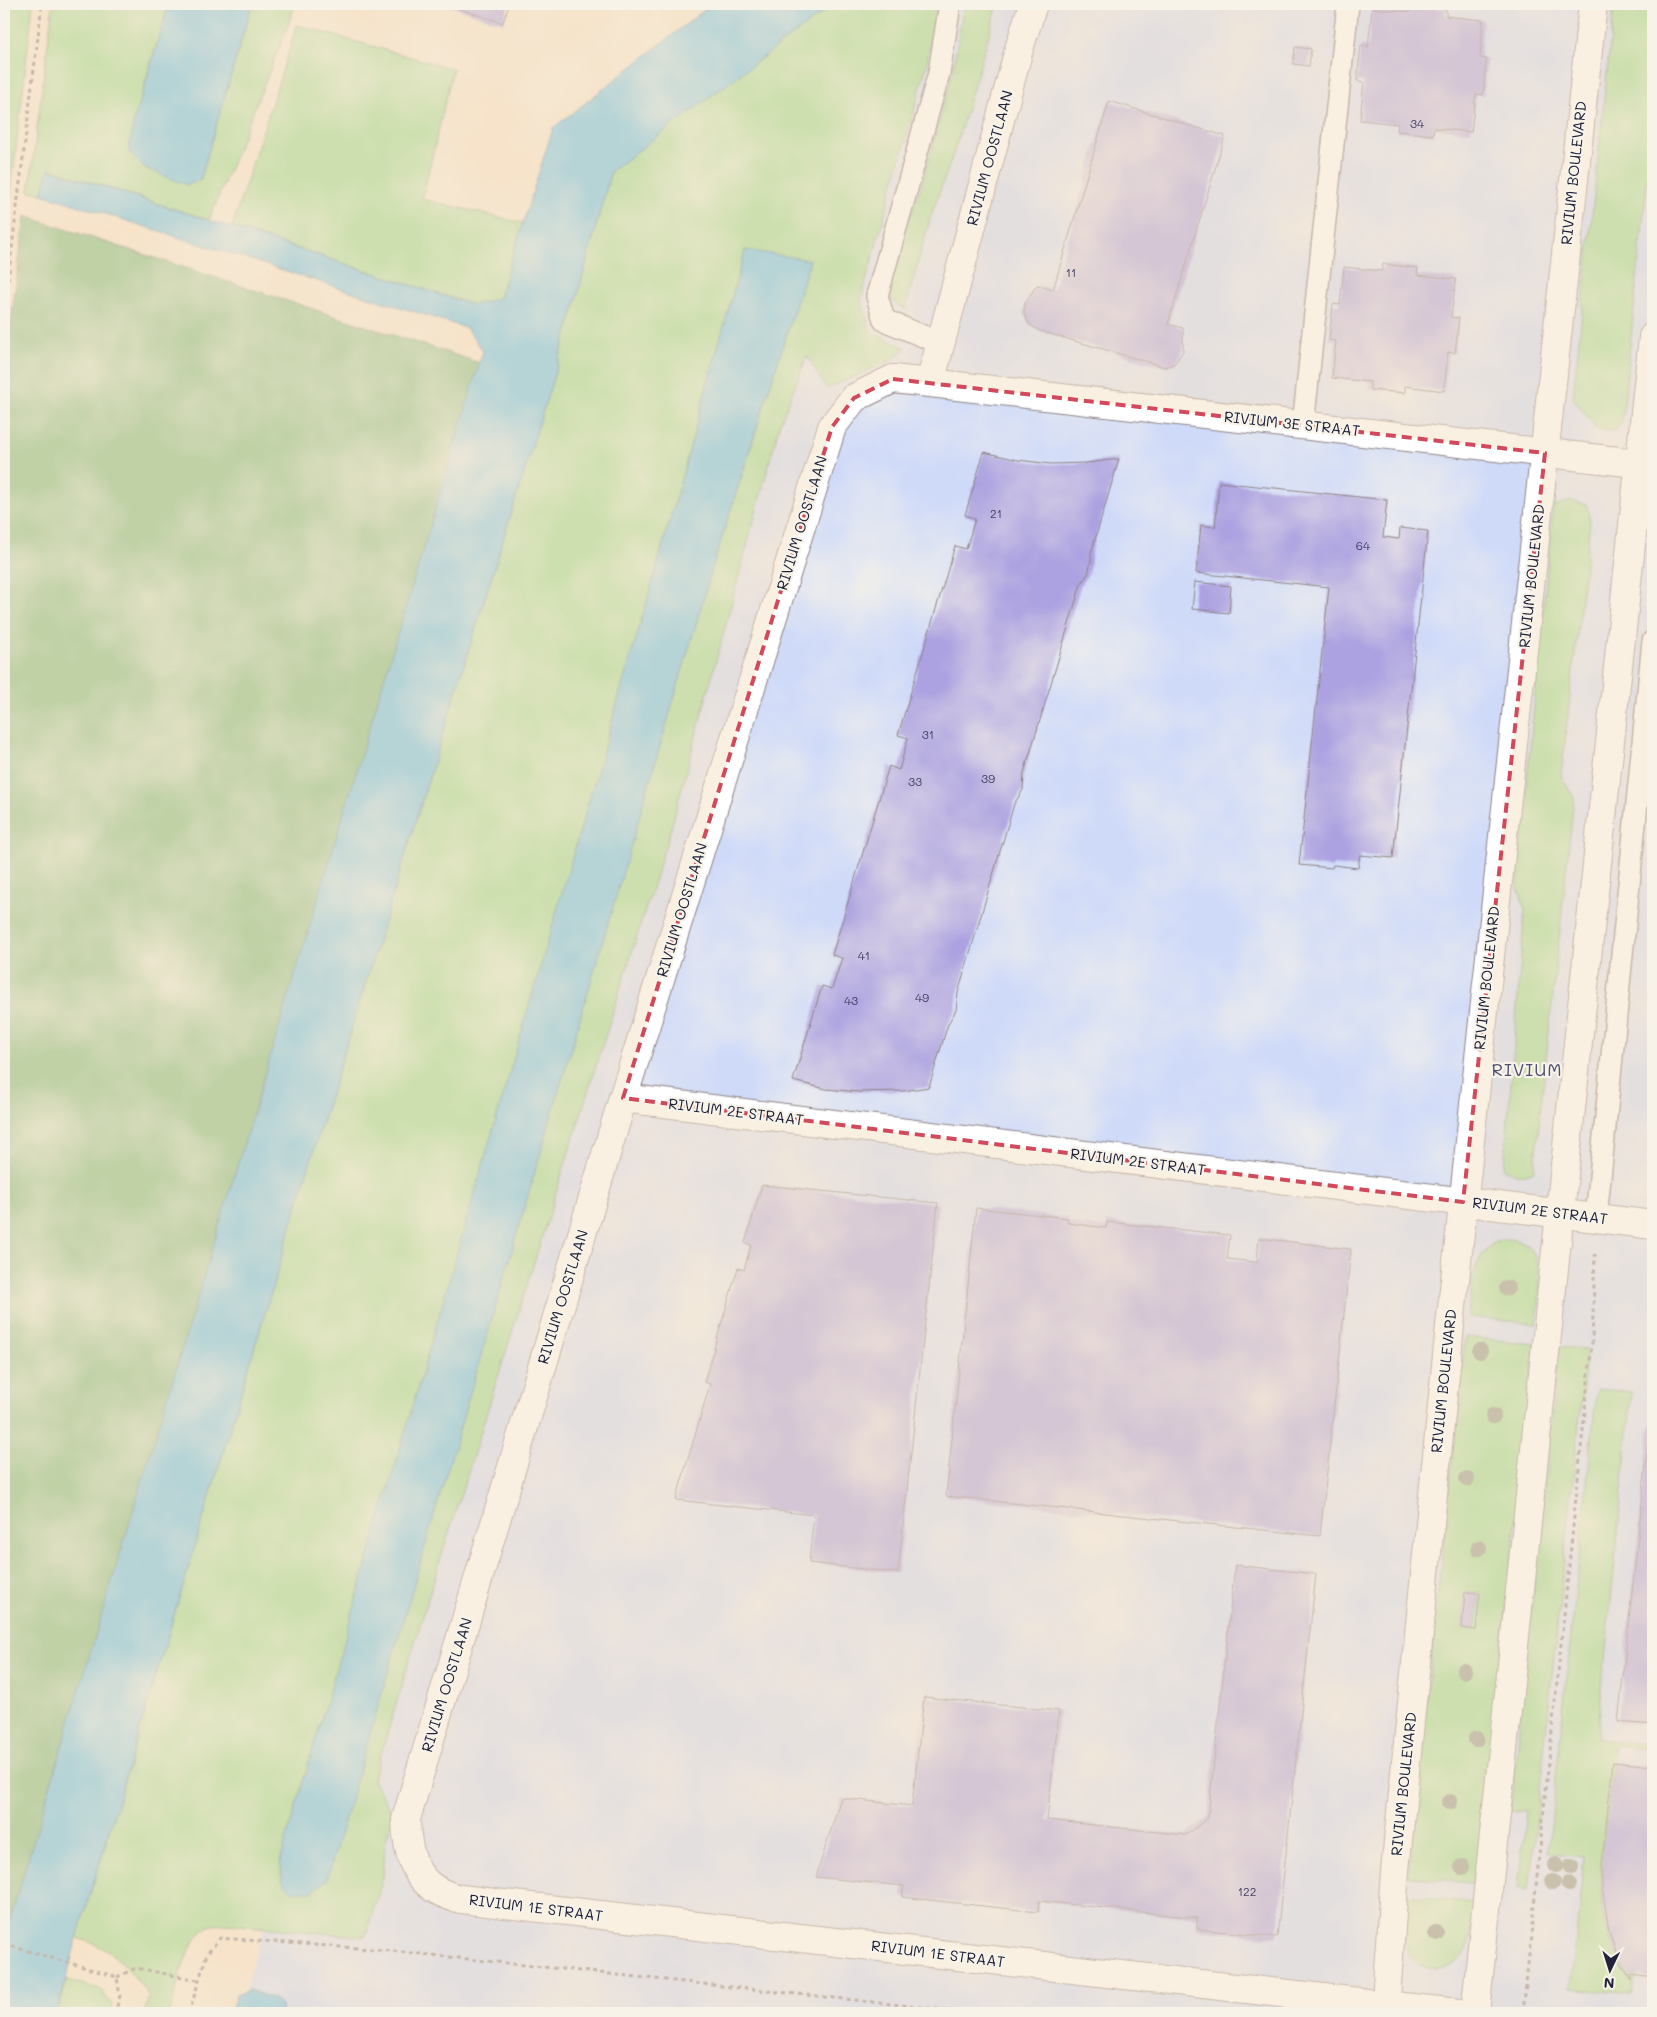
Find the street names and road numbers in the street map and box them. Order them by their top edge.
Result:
street label: RIVIUM OOSTLAAN [961,88,1017,228]
street label: RIVIUM BOULEVARD [1556,100,1591,246]
street label: RIVIUM 3E STRAAT [1223,406,1361,440]
street label: RIVIUM OOSTLAAN [771,453,831,592]
street label: RIVIUM BOULEVARD [1514,503,1549,649]
street label: RIVIUM OOSTLAAN [651,840,711,979]
street label: RIVIUM BOULEVARD [1469,905,1504,1051]
street label: RIVIUM 2E STRAAT [667,1093,805,1129]
street label: RIVIUM 2E STRAAT [1069,1143,1207,1179]
street label: RIVIUM 2E STRAAT [1471,1192,1609,1228]
street label: RIVIUM OOSTLAAN [532,1227,592,1366]
street label: RIVIUM BOULEVARD [1426,1308,1461,1454]
street label: RIVIUM OOSTLAAN [416,1615,476,1754]
street label: RIVIUM BOULEVARD [1386,1711,1421,1857]
street label: RIVIUM 1E STRAAT [468,1889,604,1925]
street label: RIVIUM 1E STRAAT [870,1935,1006,1971]

